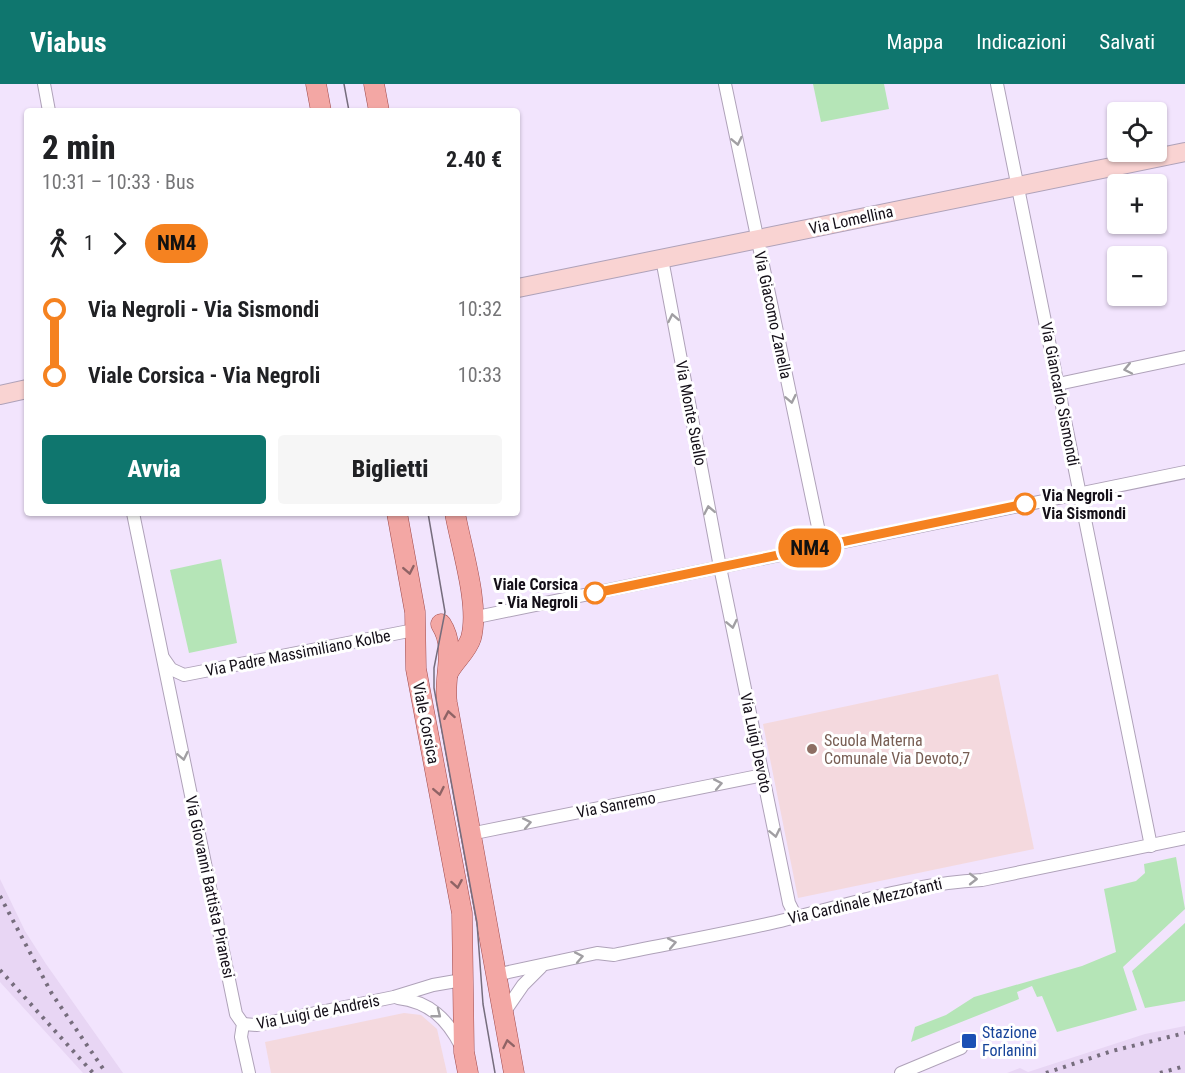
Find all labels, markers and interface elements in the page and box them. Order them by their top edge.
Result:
text: Viabus [30,26,107,59]
text: Mappa [887,30,943,54]
text: Indicazioni [976,30,1066,54]
text: Salvati [1099,30,1155,54]
map controls [1107,102,1167,306]
button: locate [1107,102,1167,162]
text: 2 min [42,128,116,167]
one-way arrow [730,136,743,146]
text: 2.40 € [446,147,502,172]
text: 10:31 – 10:33 · Bus [42,170,195,194]
button: + [1107,174,1167,234]
street label: Via Lomellina [807,202,895,238]
icon: walk [42,227,75,260]
icon: forward [103,227,136,260]
text: 1 [84,231,94,255]
text: NM4 [157,231,196,255]
button: − [1107,246,1167,306]
street label: Via Giacomo Zanella [750,249,796,381]
text: Via Negroli - Via Sismondi [88,297,319,322]
text: 10:32 [458,297,502,321]
one-way arrow [668,313,680,323]
street label: Via Giancarlo Sismondi [1037,320,1083,468]
street label: Via Monte Suello [671,359,711,467]
one-way arrow [1123,362,1133,375]
text: Viale Corsica - Via Negroli [88,363,320,388]
text: 10:33 [458,363,502,387]
one-way arrow [784,394,797,404]
button: Avvia [42,435,266,504]
button: Biglietti [278,435,502,504]
place label: Via Negroli - Via Sismondi [1042,486,1126,523]
marker: Via Negroli - Via Sismondi [1014,493,1036,515]
one-way arrow [703,505,716,515]
line badge: NM4 [776,528,844,568]
text: NM4 [790,536,830,560]
one-way arrow [402,565,415,575]
place label: Viale Corsica - Via Negroli [493,575,578,612]
marker: Viale Corsica - Via Negroli [584,582,606,604]
one-way arrow [725,619,738,629]
street label: Via Padre Massimiliano Kolbe [204,626,392,680]
street label: Viale Corsica [409,680,443,766]
street label: Via Luigi Devoto [736,691,776,795]
one-way arrow [443,710,456,720]
place label: Scuola Materna Comunale Via Devoto,7 [824,731,970,768]
marker: Scuola Materna Comunale Via Devoto,7 [805,742,819,756]
one-way arrow [176,751,189,761]
one-way arrow [713,778,723,791]
one-way arrow [432,786,445,796]
street label: Via Sanremo [575,788,657,822]
street label: Via Giovanni Battista Piranesi [181,794,239,980]
one-way arrow [522,817,532,830]
one-way arrow [768,827,781,837]
one-way arrow [969,873,978,885]
street label: Via Cardinale Mezzofanti [786,874,944,928]
one-way arrow [450,879,463,889]
one-way arrow [666,937,676,950]
one-way arrow [574,951,584,964]
street label: Via Luigi de Andreis [255,991,381,1033]
one-way arrow [430,1006,441,1017]
place label: Stazione Forlanini [982,1023,1037,1060]
marker: Stazione Forlanini [960,1032,978,1050]
one-way arrow [502,1040,515,1050]

